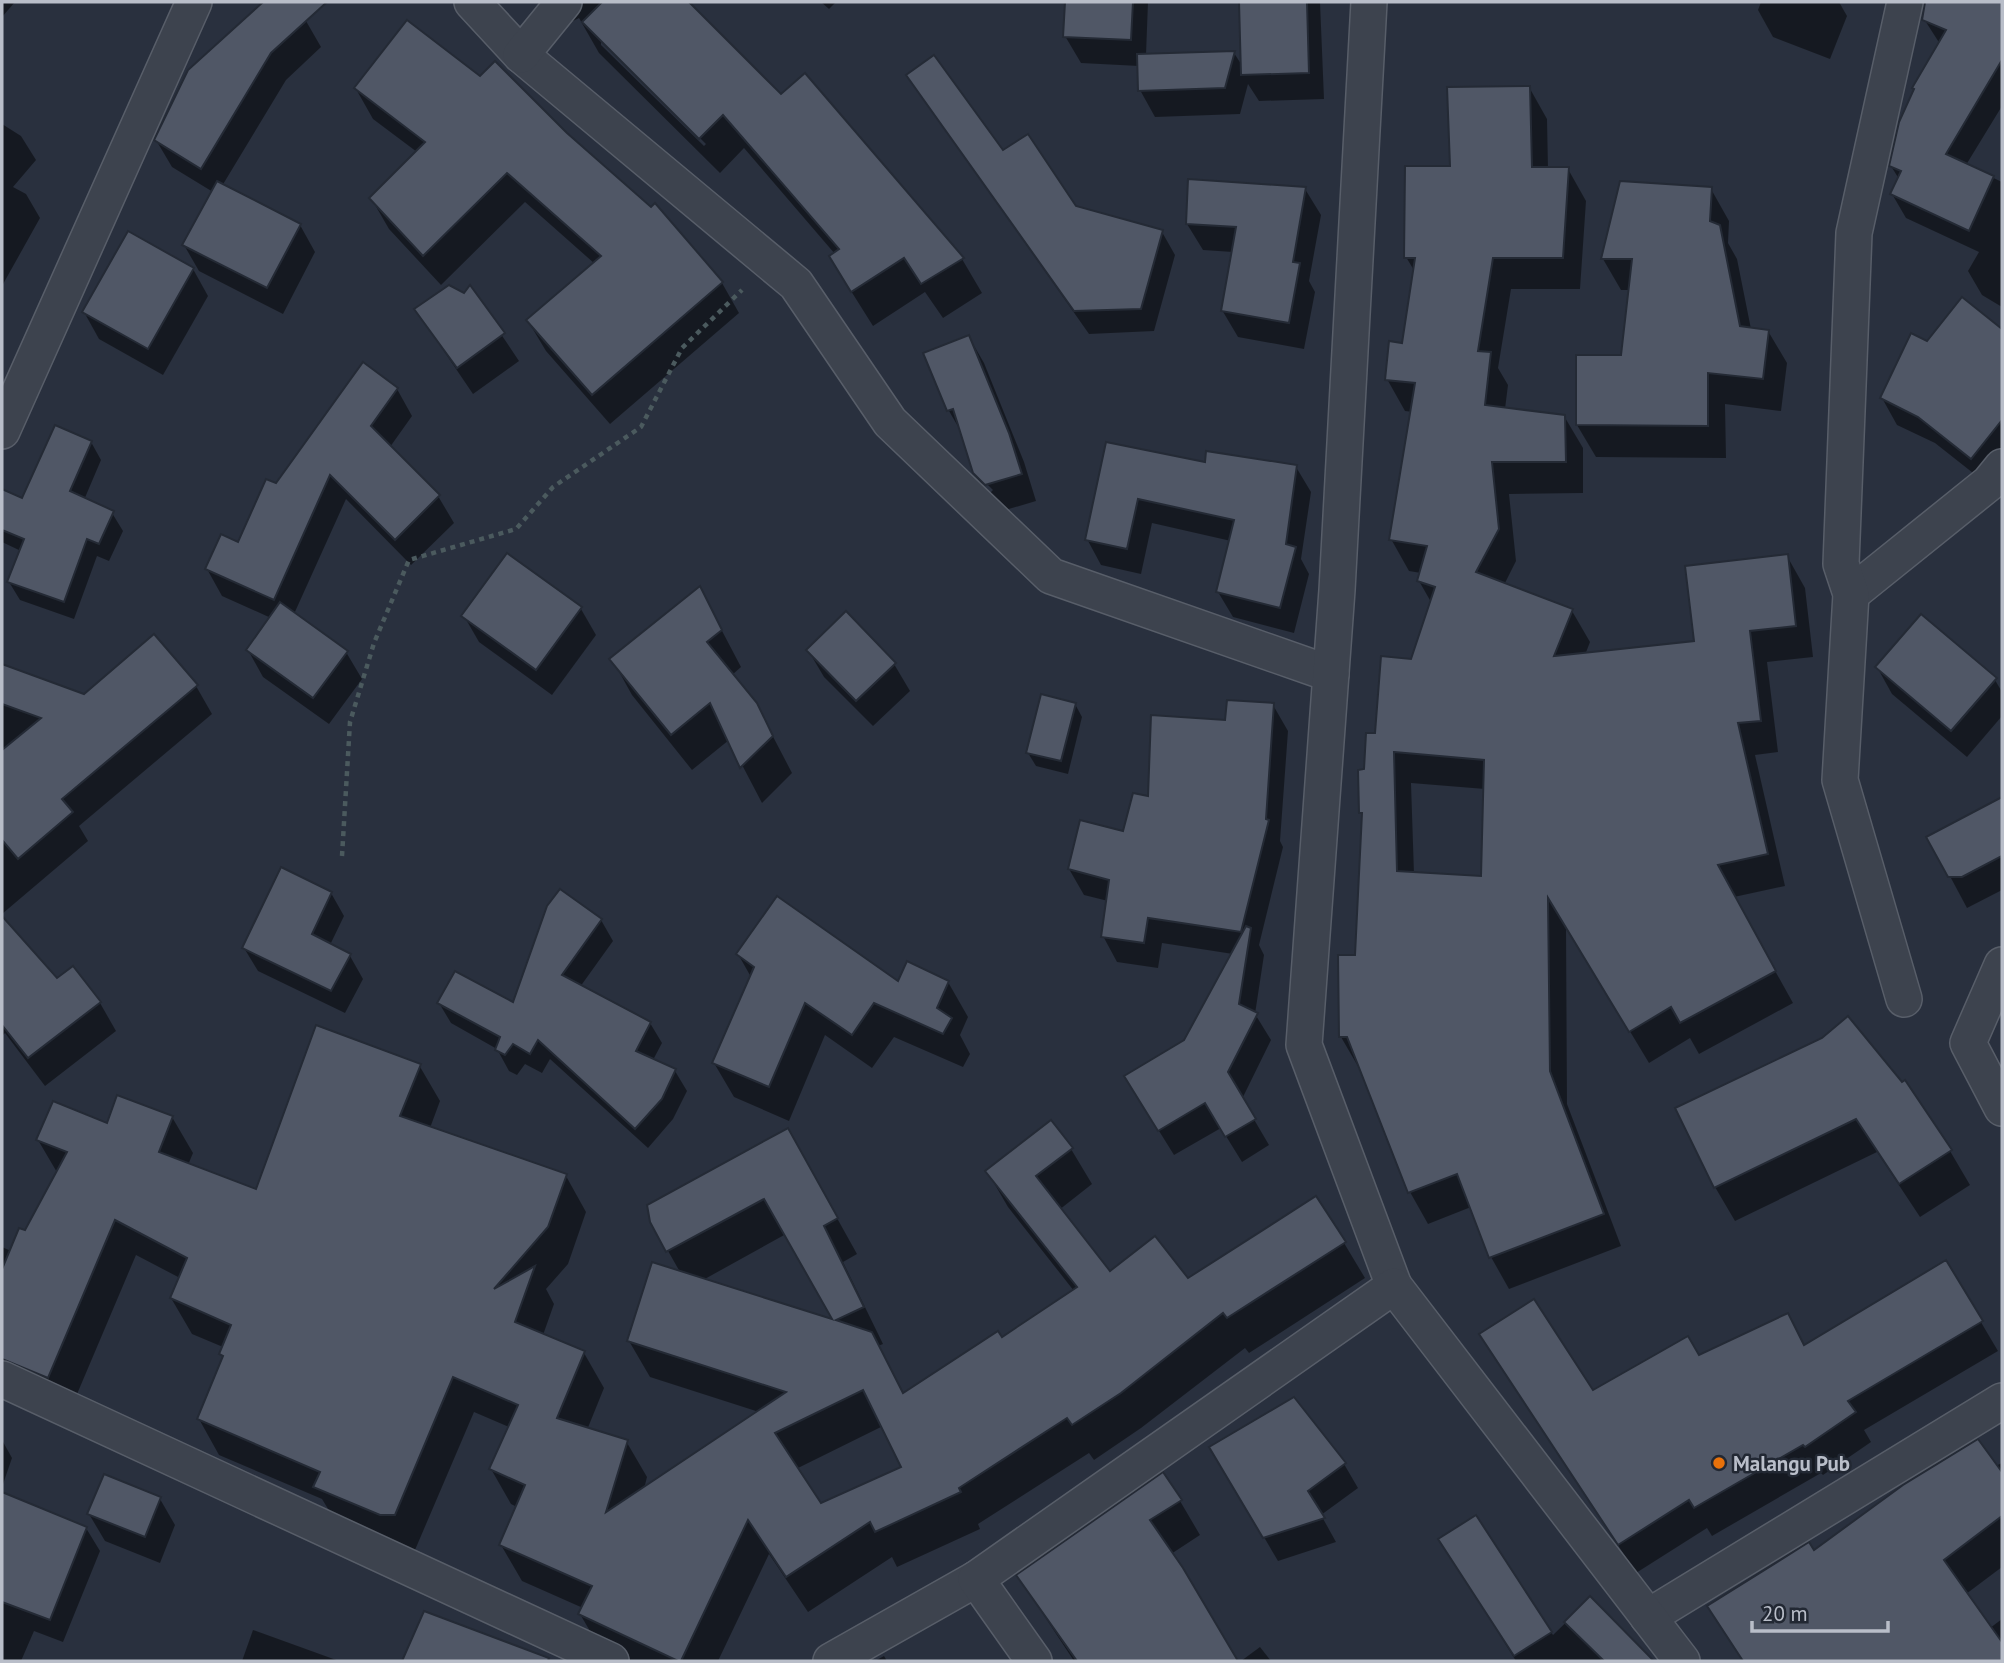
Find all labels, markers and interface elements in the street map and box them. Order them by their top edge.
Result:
place label: Malangu Pub [1733,1450,1850,1477]
marker: Malangu Pub [1711,1455,1727,1471]
scale bar [1752,1590,1888,1634]
text: 20 m [1762,1600,1808,1627]

